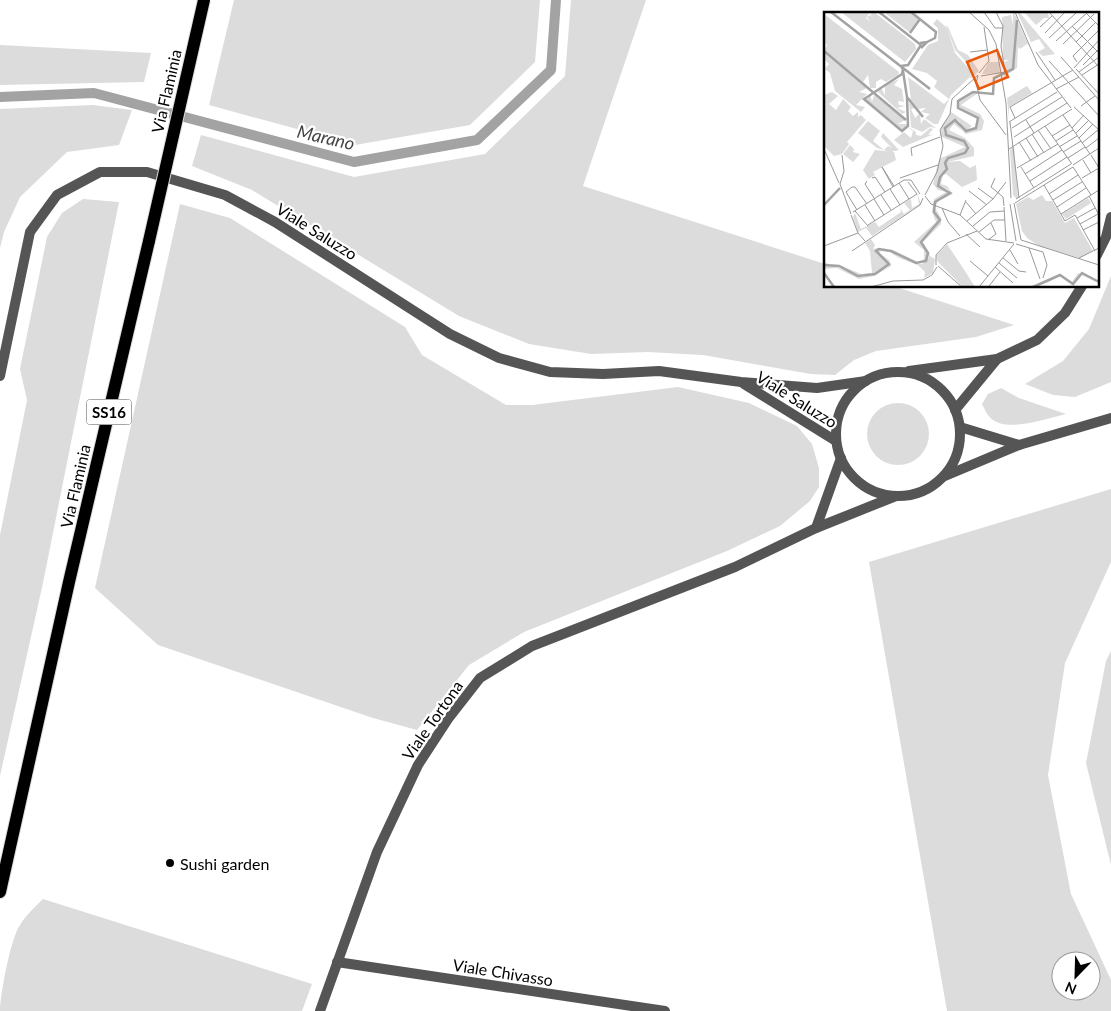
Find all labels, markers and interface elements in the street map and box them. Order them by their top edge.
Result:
inset map [824,12,1098,288]
street label: Via Flaminia [147,47,185,135]
water label: Marano [295,120,357,154]
street label: Viale Saluzzo [273,199,361,263]
street label: Viale Saluzzo [753,367,841,431]
road number: SS16 [86,400,132,424]
street label: Via Flaminia [56,442,94,530]
street label: Viale Tortona [398,677,466,763]
place label: Sushi garden [180,854,269,873]
marker: Sushi garden [164,857,176,869]
north arrow [1051,951,1101,1001]
street label: Viale Chivasso [451,955,555,989]
text: N [1062,978,1079,998]

